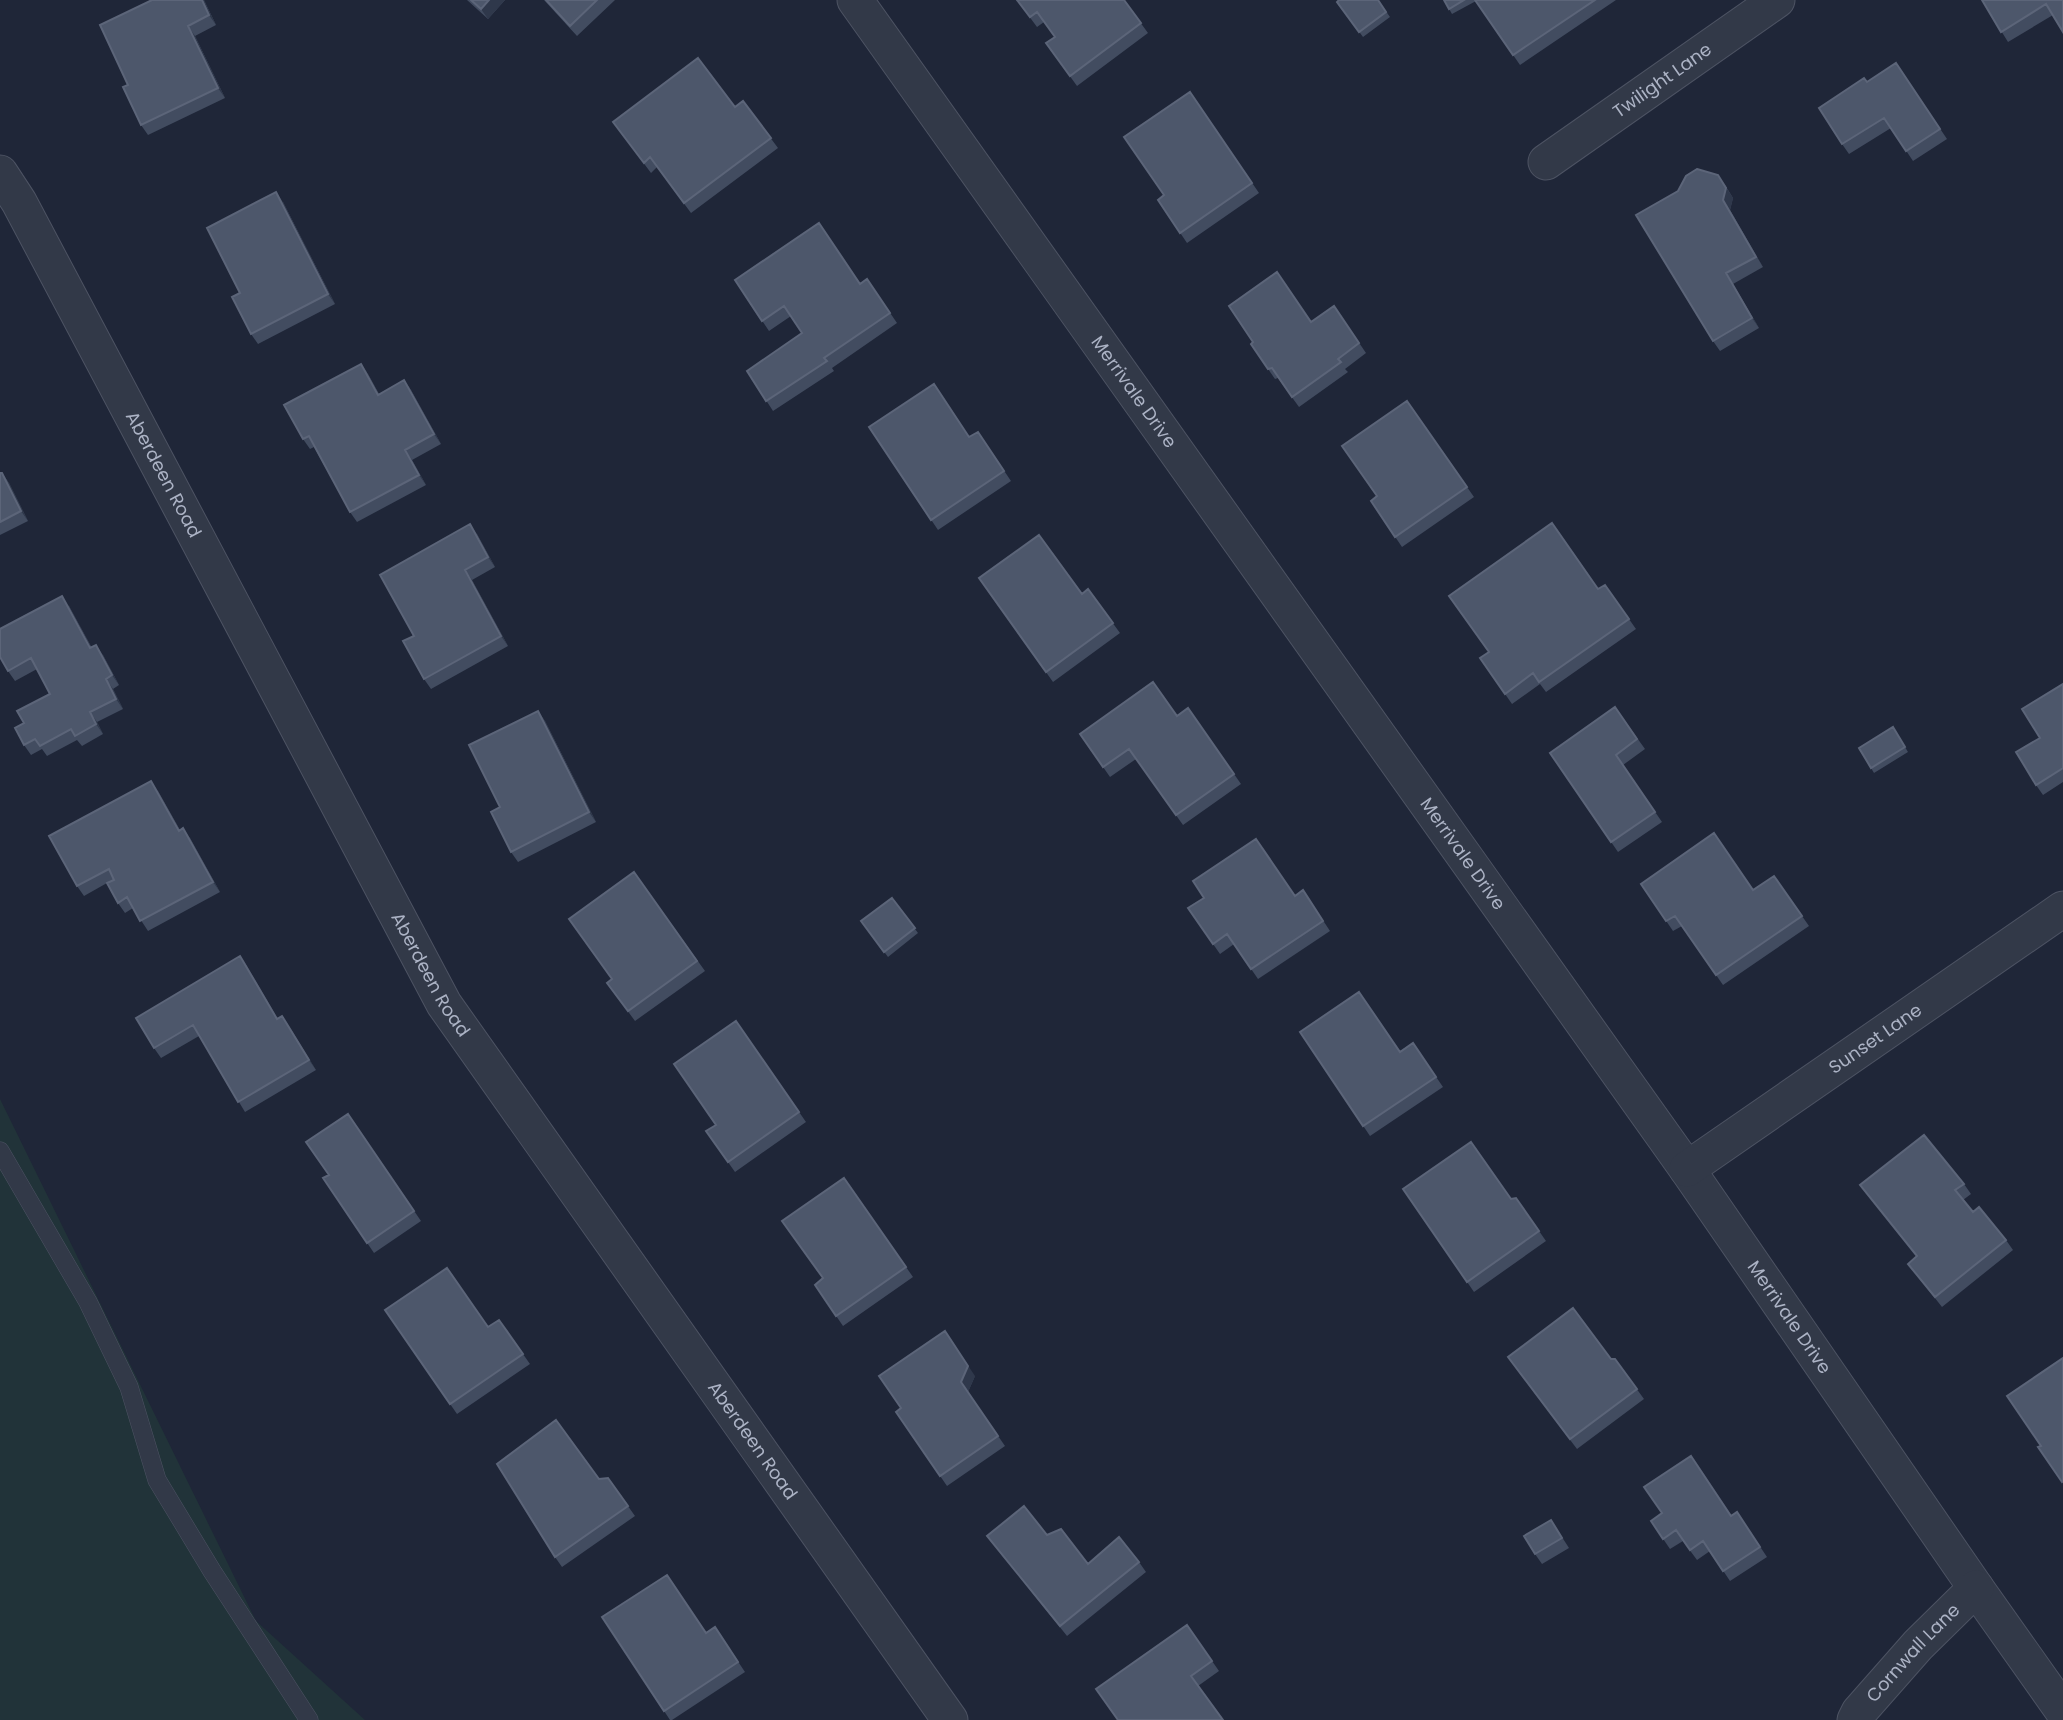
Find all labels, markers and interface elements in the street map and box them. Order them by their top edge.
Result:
street label: Twilight Lane [1607,37,1716,123]
street label: Merrivale Drive [1086,330,1183,453]
street label: Aberdeen Road [120,407,208,542]
street label: Merrivale Drive [1415,792,1512,915]
street label: Aberdeen Road [386,908,476,1042]
street label: Sunset Lane [1823,997,1927,1079]
street label: Merrivale Drive [1742,1255,1838,1379]
street label: Aberdeen Road [702,1376,804,1505]
street label: Cornwall Lane [1860,1598,1965,1707]

